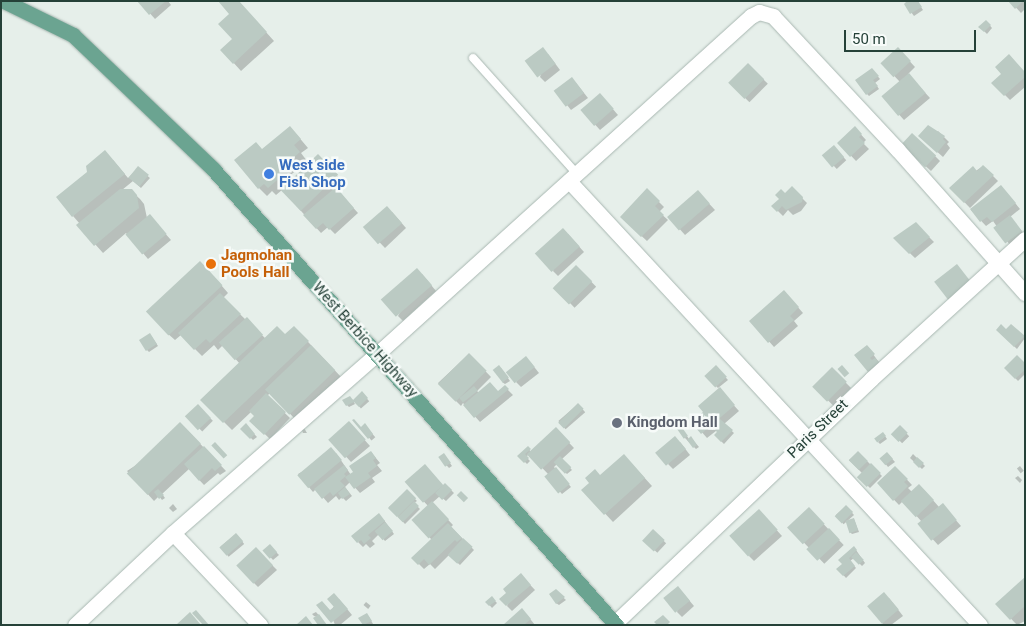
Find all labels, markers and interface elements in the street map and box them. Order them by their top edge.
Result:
scale bar [846,20,978,52]
text: 50 m [852,30,886,48]
place label: West side Fish Shop [279,156,346,191]
marker: West side Fish Shop [263,168,275,180]
place label: Jagmohan Pools Hall [221,246,292,281]
marker: Jagmohan Pools Hall [205,258,217,270]
street label: West Berbice Highway [309,279,421,401]
street label: Paris Street [784,396,852,462]
place label: Kingdom Hall [627,414,718,432]
marker: Kingdom Hall [611,417,623,429]

